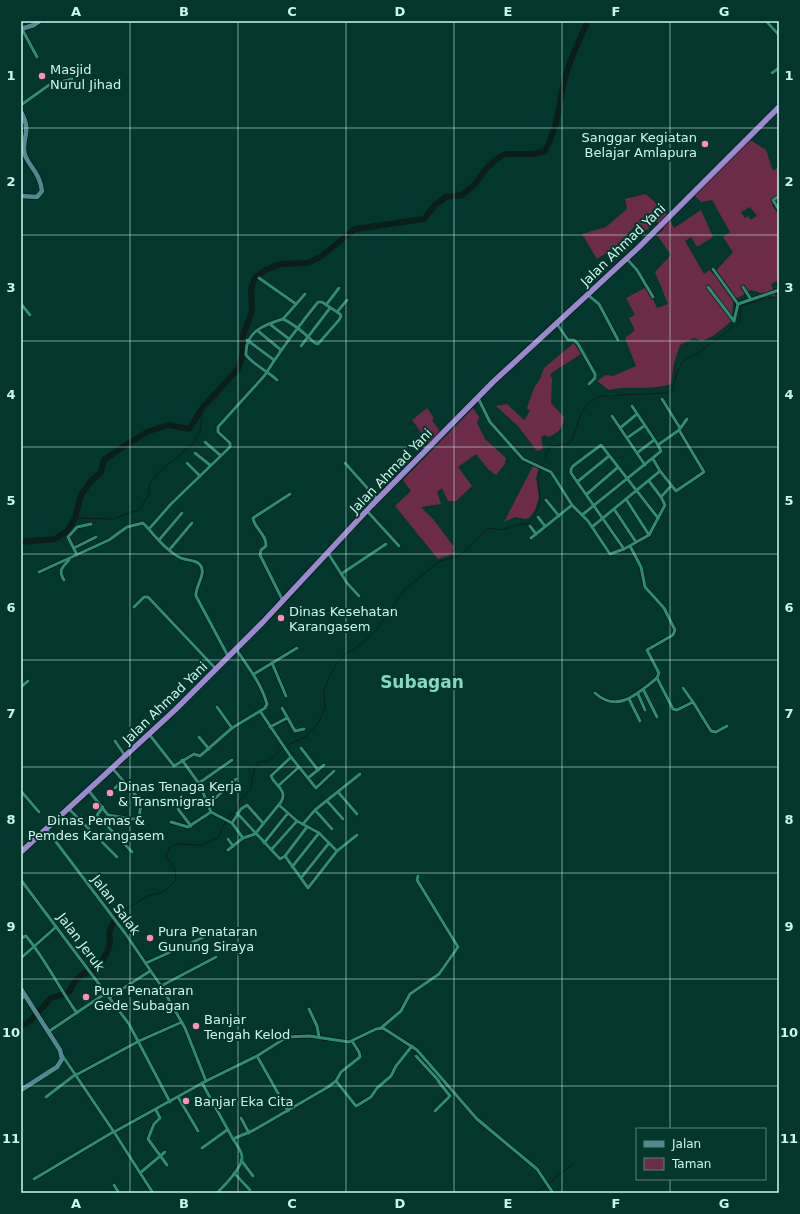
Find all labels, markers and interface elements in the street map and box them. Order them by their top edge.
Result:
text: A [71,4,81,19]
text: B [179,4,189,19]
text: C [287,4,297,19]
text: D [395,4,406,19]
text: E [504,4,512,19]
text: F [612,4,620,19]
text: G [719,4,729,19]
place label: Masjid Nurul Jihad [50,62,121,92]
text: 1 [6,68,16,83]
text: 1 [784,68,794,83]
marker: Masjid Nurul Jihad [37,71,47,81]
place label: Sanggar Kegiatan Belajar Amlapura [582,130,697,160]
marker: Sanggar Kegiatan Belajar Amlapura [700,139,710,149]
text: 2 [6,174,16,189]
text: 2 [784,174,794,189]
street label: Jalan Ahmad Yani [577,201,668,290]
text: 3 [6,280,16,295]
text: 3 [784,280,794,295]
text: 4 [6,387,16,402]
text: 4 [784,387,794,402]
street label: Jalan Ahmad Yani [346,426,435,517]
text: 5 [6,493,16,508]
text: 5 [784,493,794,508]
text: 6 [6,600,16,615]
text: 6 [784,600,794,615]
place label: Dinas Kesehatan Karangasem [289,604,398,634]
marker: Dinas Kesehatan Karangasem [276,613,286,623]
street label: Jalan Ahmad Yani [119,659,210,748]
district label: Subagan [380,672,464,692]
text: 7 [6,706,16,721]
text: 7 [784,706,794,721]
place label: Dinas Tenaga Kerja & Transmigrasi [118,779,242,809]
marker: Dinas Tenaga Kerja & Transmigrasi [105,788,115,798]
marker: Dinas Pemas & Pemdes Karangasem [91,801,101,811]
text: 8 [6,812,16,827]
text: 8 [784,812,794,827]
place label: Dinas Pemas & Pemdes Karangasem [28,813,164,843]
street label: Jalan Salak [88,871,144,938]
street label: Jalan Jeruk [54,909,108,974]
text: 9 [6,919,16,934]
text: 9 [784,919,794,934]
place label: Pura Penataran Gunung Siraya [158,924,258,954]
marker: Pura Penataran Gunung Siraya [145,933,155,943]
place label: Pura Penataran Gede Subagan [94,983,194,1013]
marker: Pura Penataran Gede Subagan [81,992,91,1002]
place label: Banjar Tengah Kelod [203,1012,290,1042]
marker: Banjar Tengah Kelod [191,1021,201,1031]
text: 10 [2,1025,20,1040]
text: 10 [780,1025,798,1040]
place label: Banjar Eka Cita [194,1094,294,1109]
marker: Banjar Eka Cita [181,1096,191,1106]
legend [636,1128,766,1180]
text: 11 [2,1131,20,1146]
text: 11 [780,1131,798,1146]
text: Jalan [671,1137,701,1151]
text: Taman [671,1157,711,1171]
text: A [71,1196,81,1211]
text: B [179,1196,189,1211]
text: C [287,1196,297,1211]
text: D [395,1196,406,1211]
text: E [504,1196,512,1211]
text: F [612,1196,620,1211]
text: G [719,1196,729,1211]

